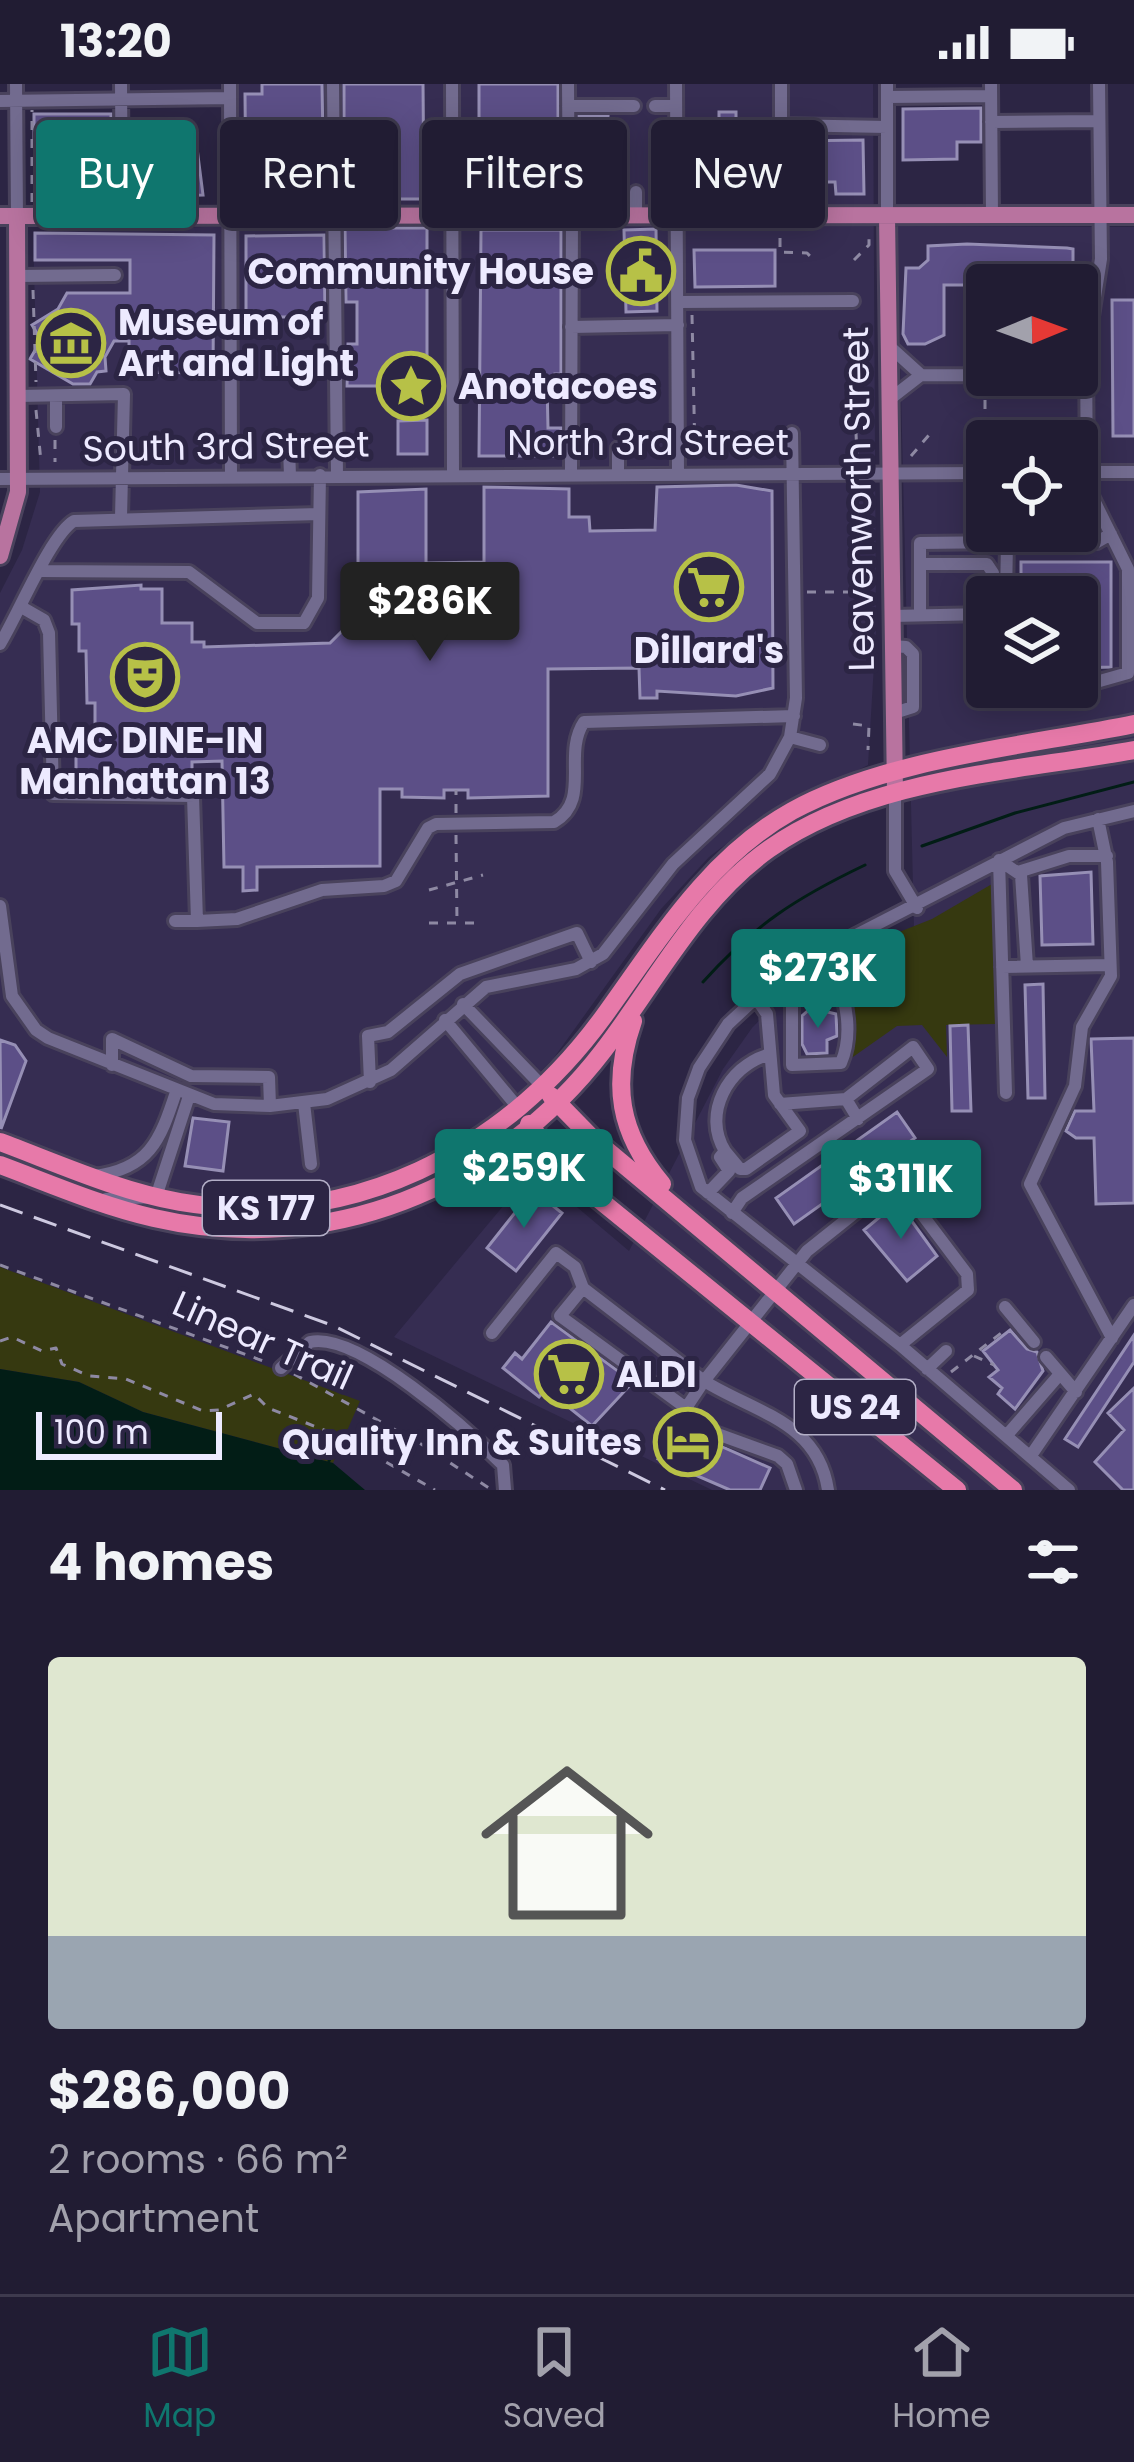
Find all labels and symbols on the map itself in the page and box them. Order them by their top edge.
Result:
public building icon: Community House [606,236,676,306]
place label: Community House [247,246,594,297]
north arrow [966,264,1098,396]
place label: Museum of Art and Light [118,297,354,389]
museum icon: Museum of Art and Light [36,308,106,378]
street label: Leavenworth Street [830,326,887,672]
place icon: Anotacoes [376,351,446,421]
place label: Anotacoes [458,361,658,412]
street label: North 3rd Street [507,417,789,468]
street label: South 3rd Street [82,418,370,475]
supermarket icon: Dillard's [674,552,744,622]
pin: $286K [346,562,514,664]
place label: Dillard's [634,625,784,676]
theatre icon: AMC DINE-IN Manhattan 13 [110,642,180,712]
place label: AMC DINE-IN Manhattan 13 [19,715,271,807]
pin: $273K [734,929,902,1031]
pin: $259K [440,1129,608,1231]
pin: $311K [817,1140,985,1242]
road number: KS 177 [203,1181,329,1235]
street label: Linear Trail [165,1278,361,1403]
supermarket icon: ALDI [534,1339,604,1409]
place label: ALDI [616,1349,697,1400]
road number: US 24 [795,1380,915,1434]
scale bar [36,1406,222,1459]
hotel icon: Quality Inn & Suites [653,1407,723,1477]
place label: Quality Inn & Suites [282,1417,642,1468]

